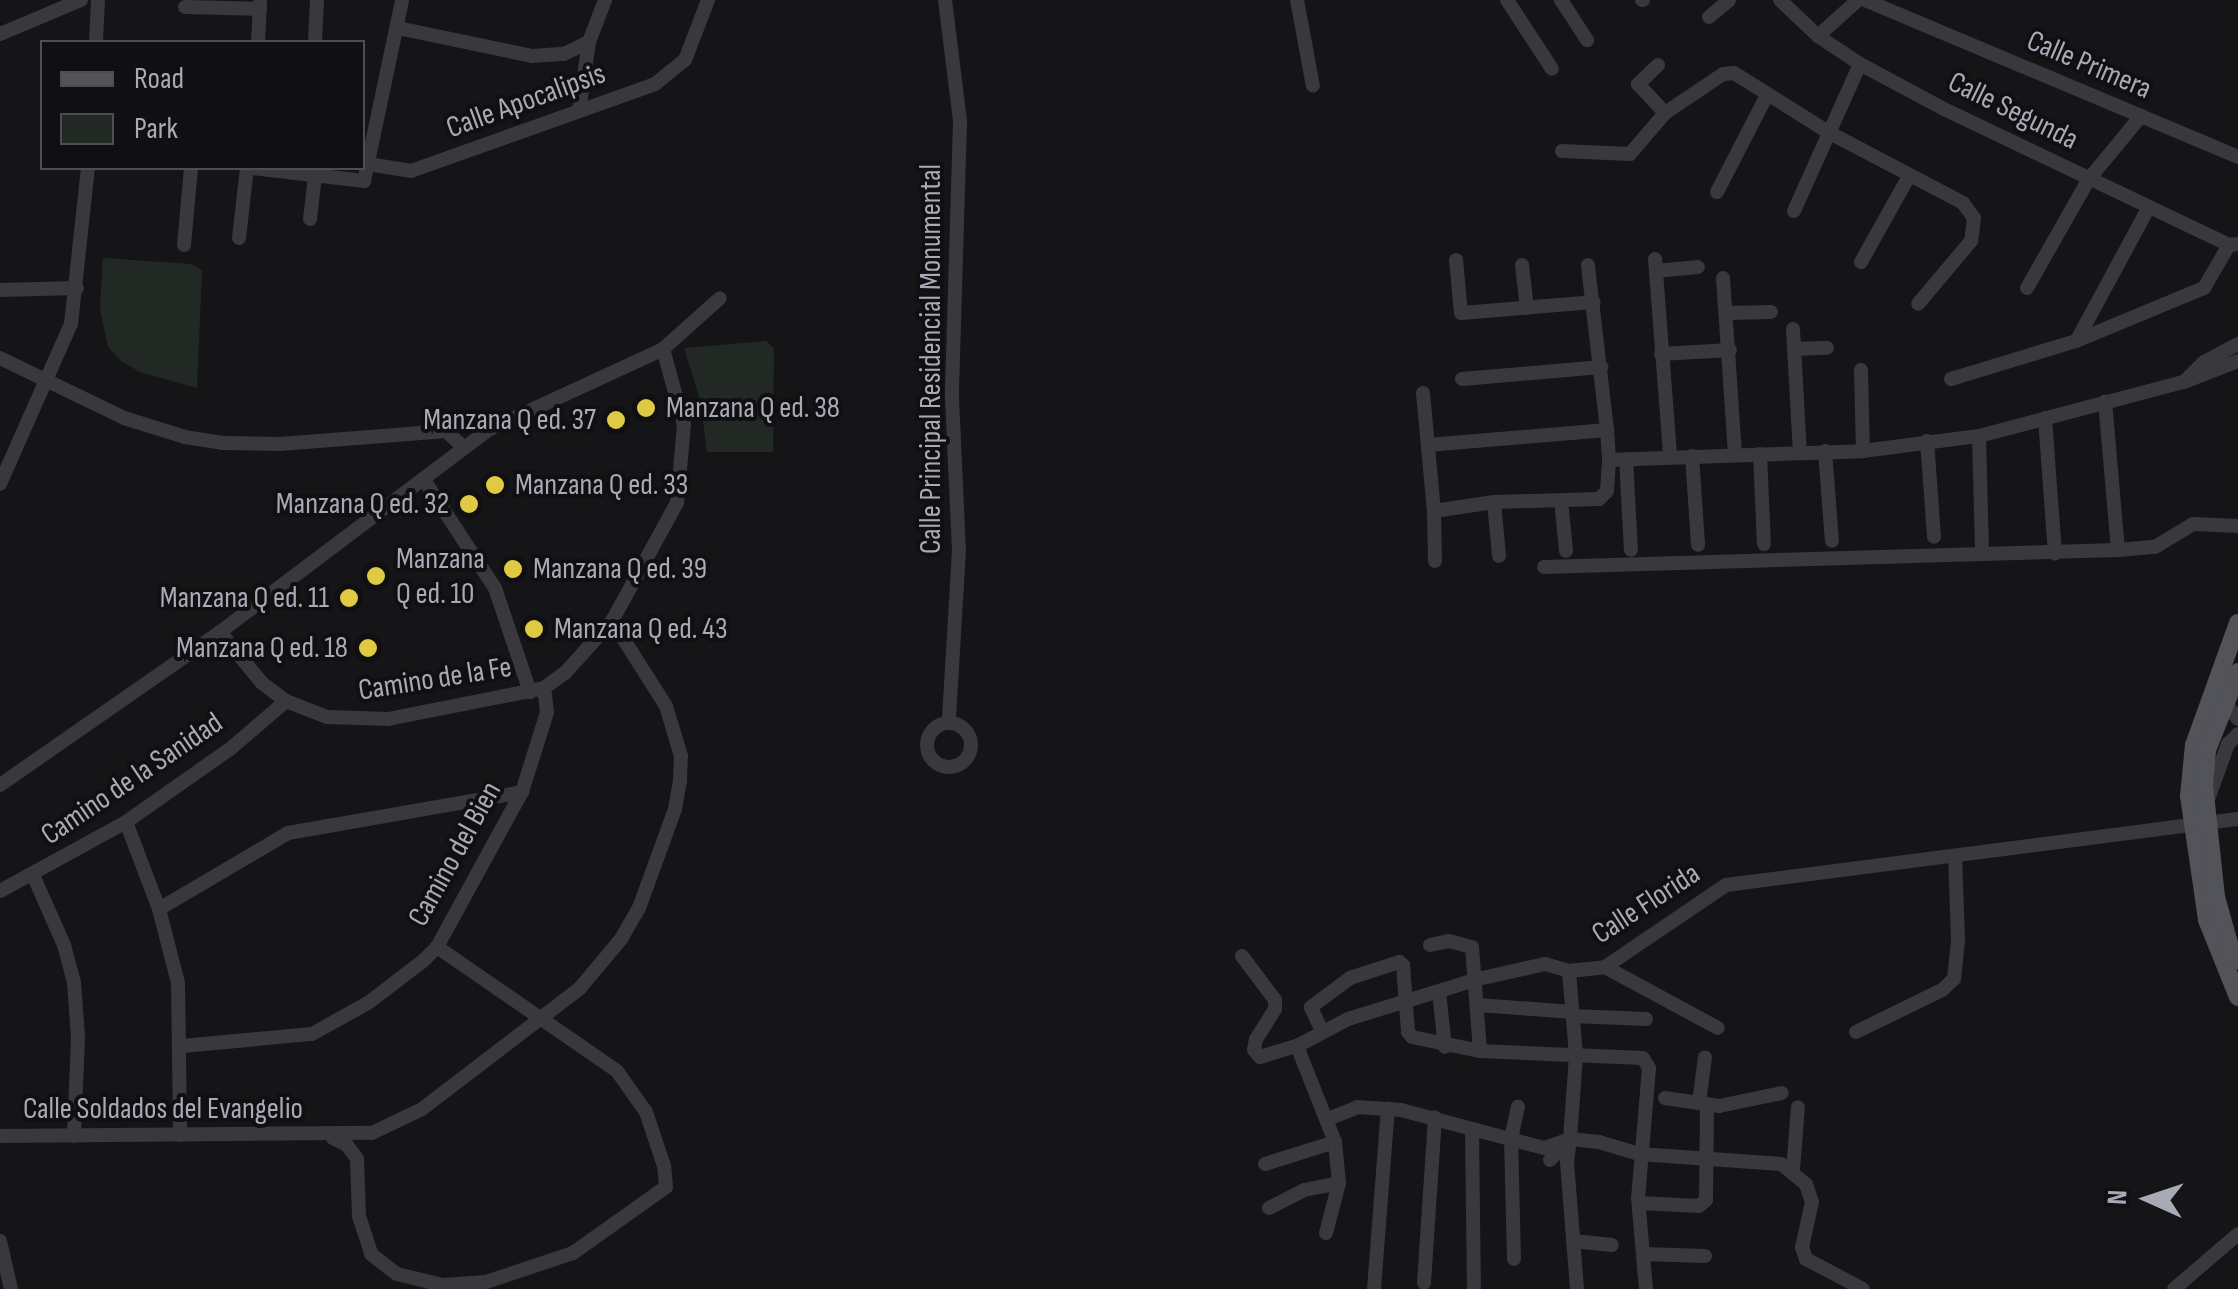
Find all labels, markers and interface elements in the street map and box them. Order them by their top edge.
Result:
street label: Calle Primera [2021,23,2157,107]
legend [40,40,365,170]
street label: Calle Apocalipsis [442,56,610,146]
text: Road [134,61,184,97]
street label: Calle Segunda [1942,64,2084,158]
text: Park [134,111,178,147]
street label: Calle Principal Residencial Monumental [913,164,949,554]
place label: Manzana Q ed. 38 [666,390,840,426]
marker: Manzana Q ed. 38 [635,397,657,419]
place label: Manzana Q ed. 37 [423,402,596,438]
marker: Manzana Q ed. 37 [605,409,627,431]
place label: Manzana Q ed. 33 [515,467,688,503]
marker: Manzana Q ed. 33 [484,474,506,496]
place label: Manzana Q ed. 32 [276,486,449,522]
marker: Manzana Q ed. 32 [458,493,480,515]
place label: Manzana Q ed. 10 [396,541,485,612]
place label: Manzana Q ed. 39 [533,551,707,587]
marker: Manzana Q ed. 39 [502,558,524,580]
marker: Manzana Q ed. 10 [365,565,387,587]
place label: Manzana Q ed. 11 [160,580,329,616]
marker: Manzana Q ed. 11 [338,587,360,609]
place label: Manzana Q ed. 43 [554,611,727,647]
marker: Manzana Q ed. 43 [523,618,545,640]
place label: Manzana Q ed. 18 [176,630,348,666]
marker: Manzana Q ed. 18 [357,637,379,659]
street label: Camino de la Fe [356,649,514,709]
street label: Camino de la Sanidad [34,705,230,853]
street label: Camino del Bien [401,776,509,932]
street label: Calle Florida [1585,856,1707,952]
street label: Calle Soldados del Evangelio [23,1091,303,1127]
north arrow [2098,1149,2198,1249]
text: N [2101,1189,2134,1206]

